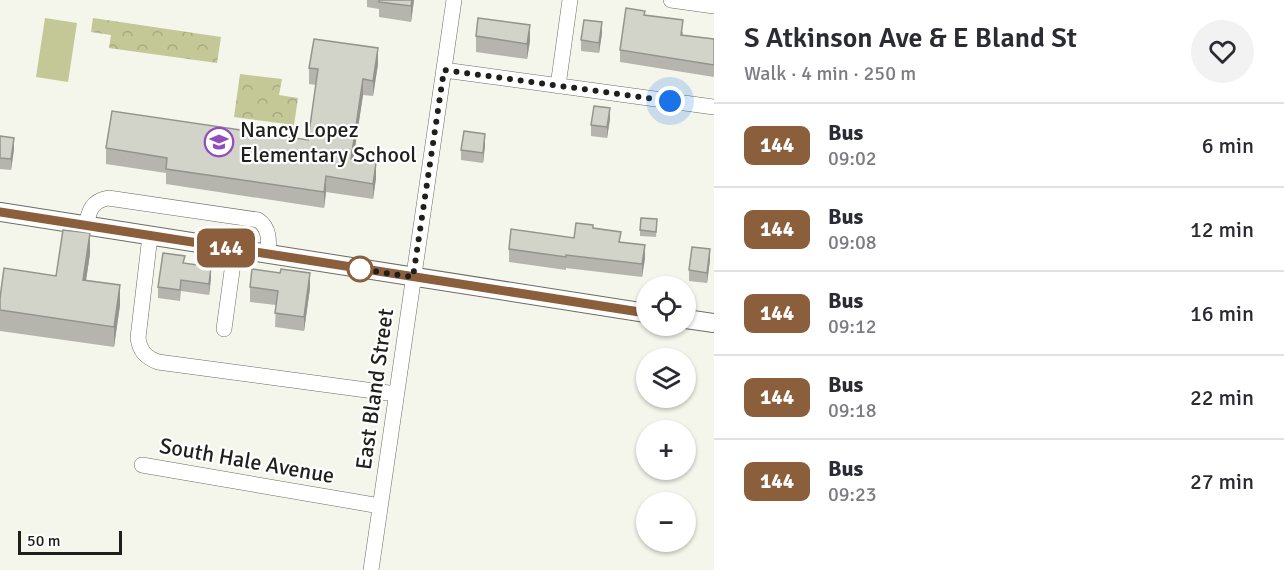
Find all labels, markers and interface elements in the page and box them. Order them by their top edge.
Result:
button: heart [1191,20,1254,83]
text: S Atkinson Ave & E Bland St [744,21,1077,55]
text: Walk · 4 min · 250 m [744,61,916,86]
your location [655,86,685,116]
place label: Nancy Lopez Elementary School [240,116,417,168]
text: Bus [828,119,863,146]
school or university icon: Nancy Lopez Elementary School [203,126,235,158]
text: 144 [760,132,794,158]
text: 6 min [1202,132,1254,159]
text: 09:02 [828,146,877,171]
text: Bus [828,203,863,230]
text: 144 [760,216,794,242]
text: 12 min [1190,216,1254,243]
line badge: 144 [192,228,260,268]
text: 09:08 [828,230,877,255]
text: 144 [209,235,243,261]
unlabelled marker [347,256,373,282]
map controls [636,276,696,552]
button: locate [636,276,696,336]
text: Bus [828,287,863,314]
text: 144 [760,300,794,326]
text: 16 min [1190,300,1254,327]
street label: East Bland Street [350,306,399,471]
text: 09:12 [828,314,877,339]
button: layers [636,348,696,408]
text: Bus [828,371,863,398]
text: 144 [760,384,794,410]
text: 22 min [1190,384,1254,411]
text: 09:18 [828,398,877,423]
button: + [636,420,696,480]
street label: South Hale Avenue [157,432,336,489]
text: Bus [828,455,863,482]
text: 144 [760,468,794,494]
text: 27 min [1190,468,1254,495]
text: 09:23 [828,482,877,507]
button: − [636,492,696,552]
scale bar [18,528,122,556]
text: 50 m [27,531,61,551]

